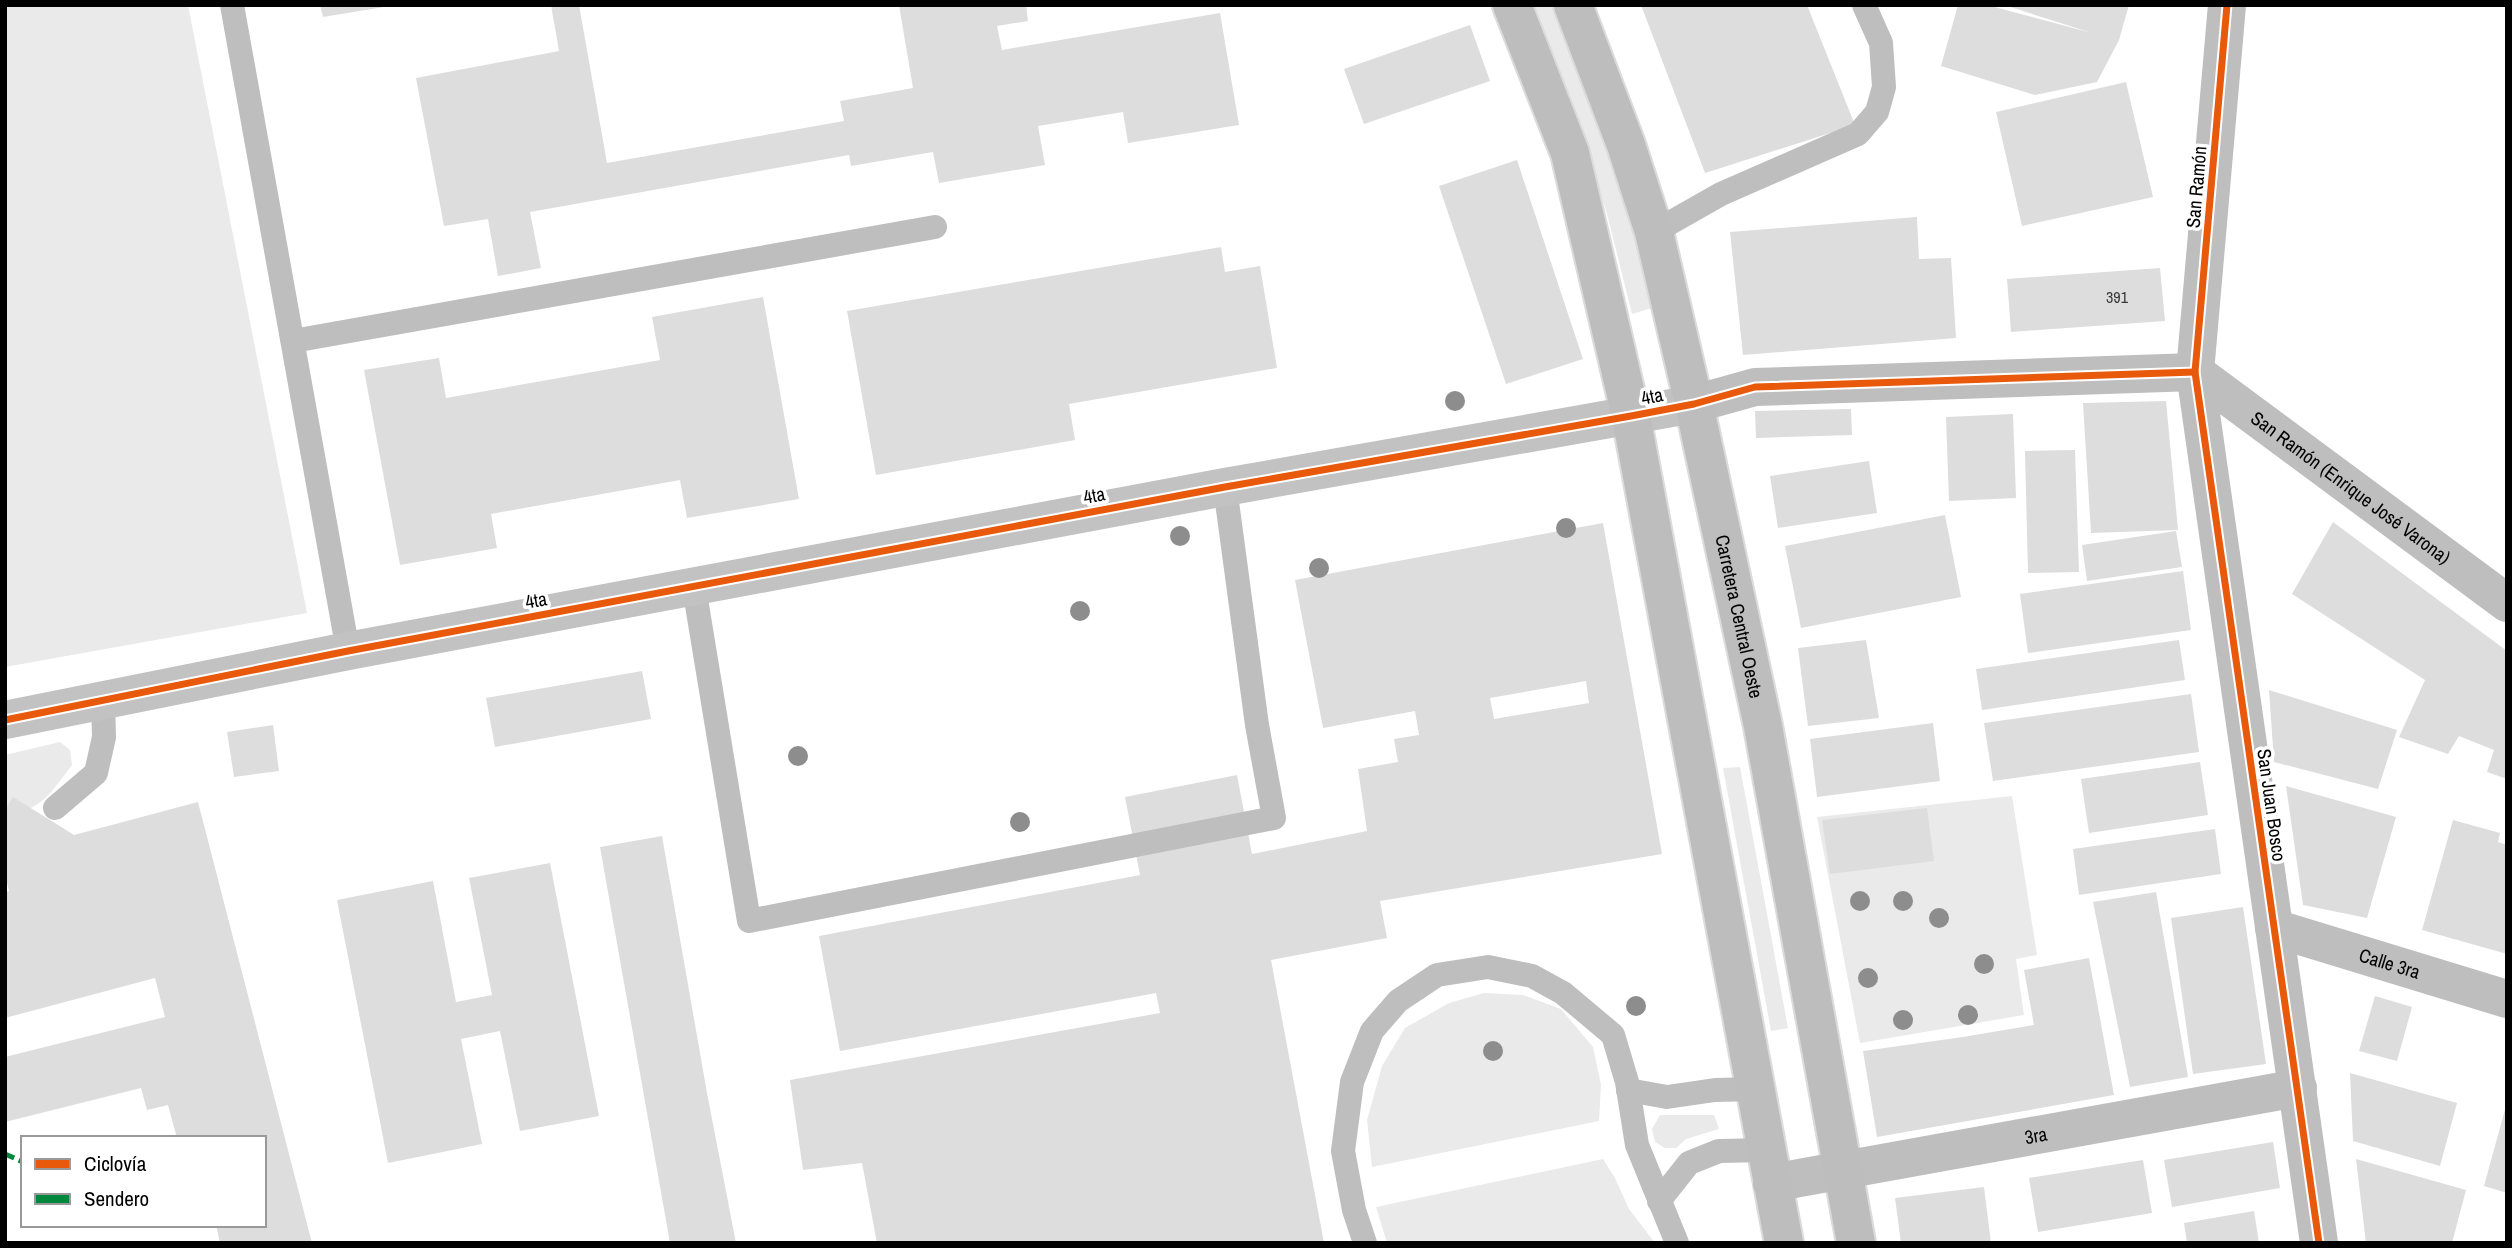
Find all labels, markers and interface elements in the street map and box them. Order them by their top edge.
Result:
street label: San Ramón [2179,145,2213,229]
house number: 391 [2106,286,2129,308]
street label: 4ta [1639,381,1666,411]
street label: San Ramón (Enrique José Varona) [2246,405,2456,570]
street label: 4ta [1081,480,1107,510]
street label: Carretera Central Oeste [1709,532,1770,701]
street label: 4ta [523,585,549,615]
street label: San Juan Bosco [2251,747,2293,863]
street label: Calle 3ra [2356,942,2424,985]
street label: 3ra [2022,1121,2049,1150]
legend [21,1136,266,1227]
text: Ciclovía [84,1149,147,1178]
text: Sendero [84,1184,149,1213]

